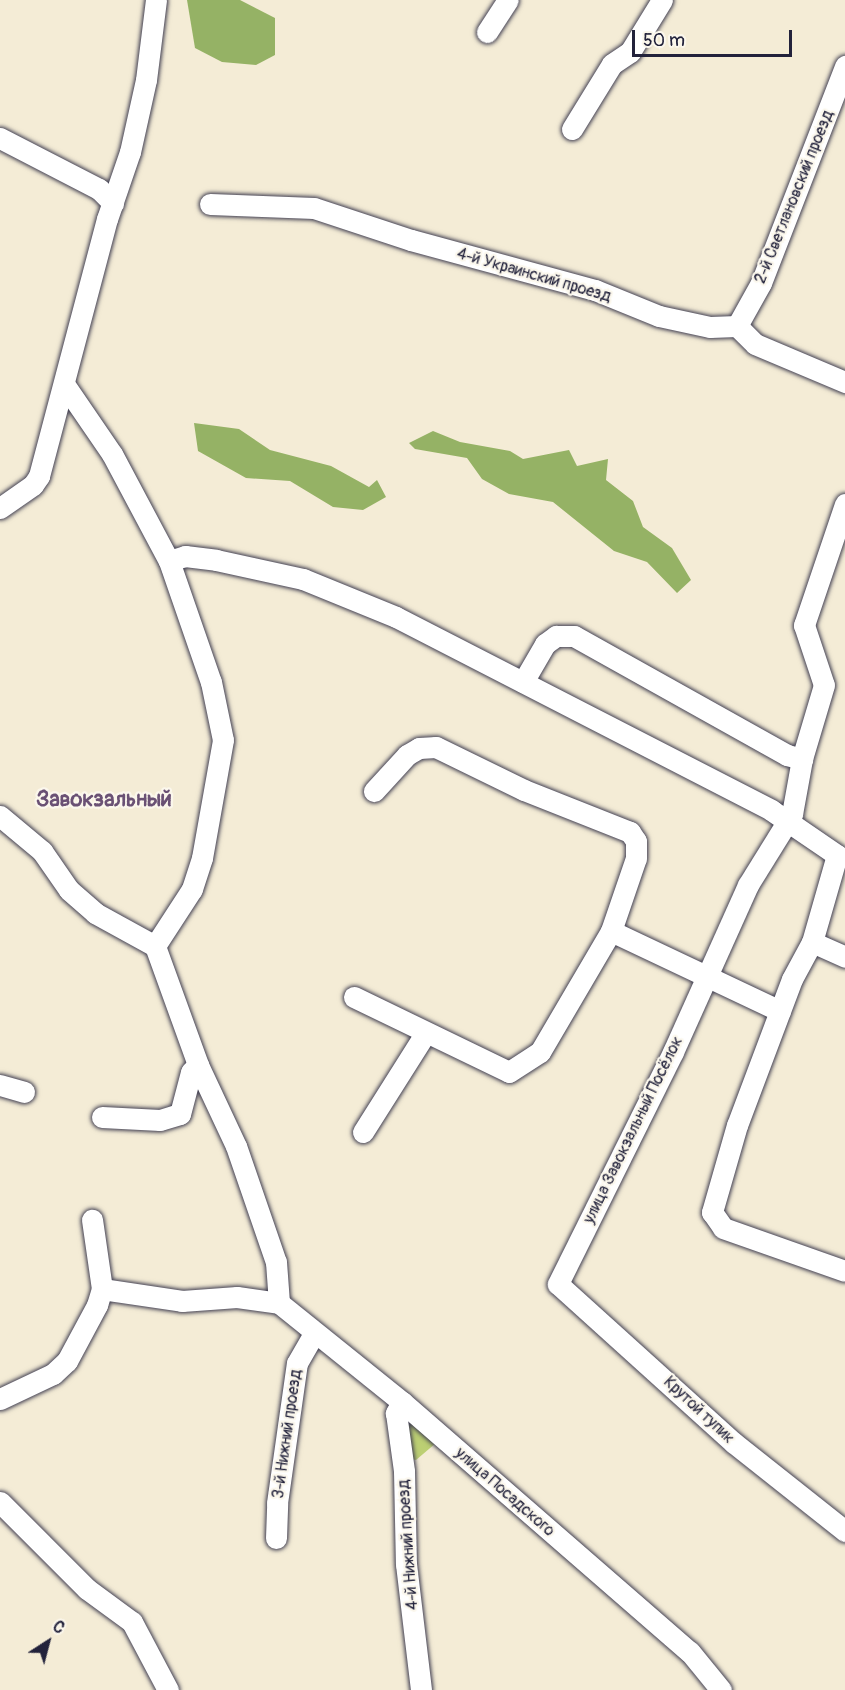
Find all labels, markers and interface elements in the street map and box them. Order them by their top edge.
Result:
scale bar [635,18,796,56]
text: 50 m [643,29,685,52]
street label: 2-й Светлановский проезд [750,108,838,286]
street label: 4-й Украинский проезд [455,244,613,306]
district label: Завокзальный [36,787,172,813]
street label: улица Завокзальный Посёлок [579,1033,687,1227]
street label: 3-й Нижний проезд [268,1368,306,1500]
street label: Крутой тупик [660,1372,738,1448]
street label: улица Посадского [451,1444,559,1540]
street label: 4-й Нижний проезд [394,1479,422,1611]
north arrow [18,1612,78,1672]
text: С [49,1616,68,1638]

